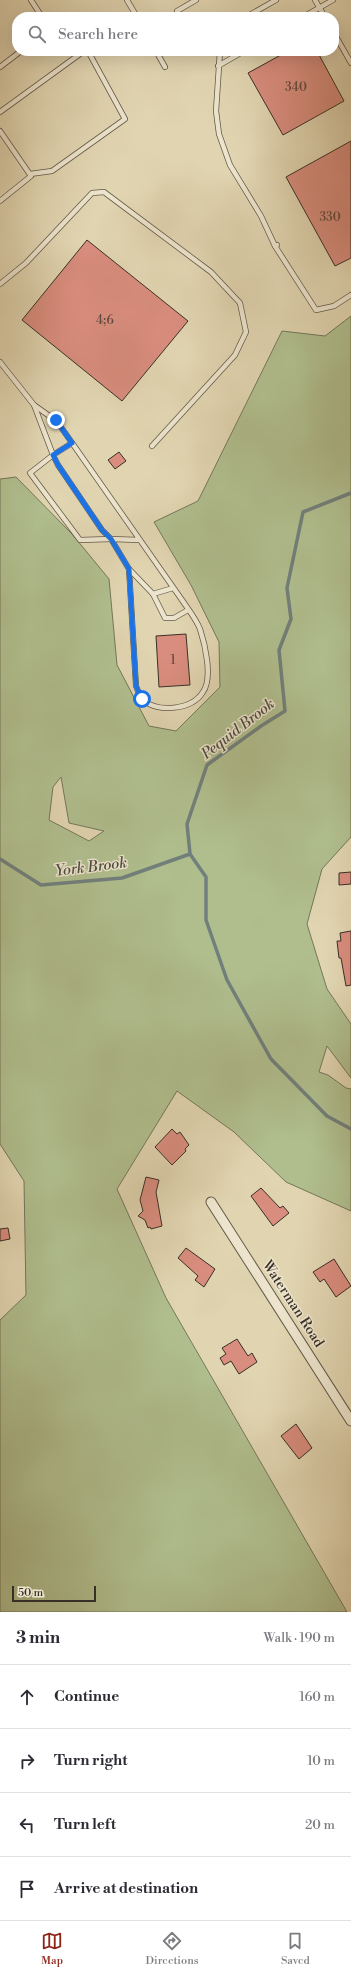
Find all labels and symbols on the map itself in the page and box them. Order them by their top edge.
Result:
house number: 340 [285,80,307,95]
house number: 330 [319,210,341,225]
house number: 4;6 [96,313,114,328]
route end [47,411,65,429]
house number: 1 [170,653,176,668]
route start [133,690,151,708]
water label: Pequid Brook [197,694,279,764]
water label: York Brook [54,853,128,881]
street label: Waterman Road [258,1256,328,1351]
scale bar [12,1584,96,1603]

